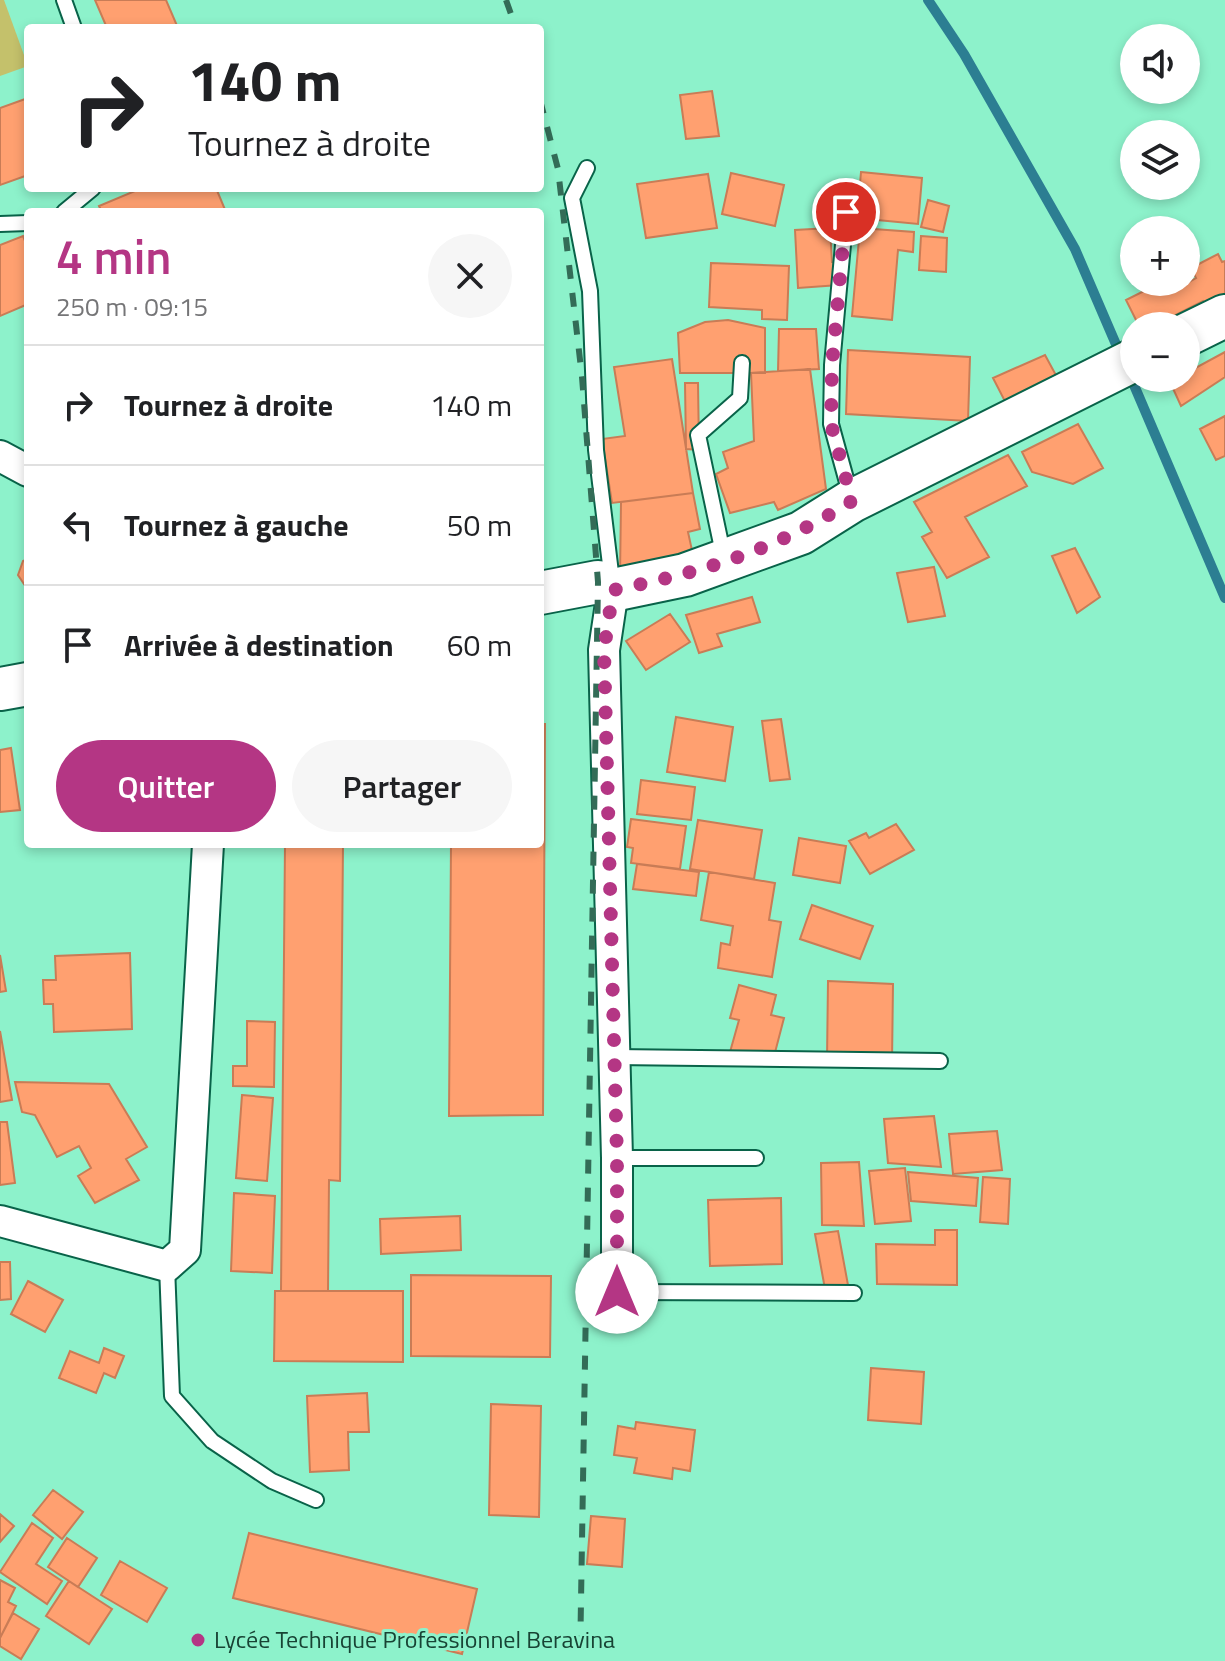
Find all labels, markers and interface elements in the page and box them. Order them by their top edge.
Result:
map controls [1120,24,1200,392]
button: sound [1120,24,1200,104]
text: 140 m [188,38,341,123]
icon: right [56,56,160,160]
text: Tournez à droite [188,115,431,170]
button: layers [1120,120,1200,200]
pin [812,178,880,246]
icon: arrive [824,190,868,234]
button: + [1120,216,1200,296]
text: 4 min [56,220,171,293]
button: close [428,234,512,318]
text: 250 m · 09:15 [56,287,208,326]
button: − [1120,312,1200,392]
text: Tournez à droite [124,382,333,428]
text: 140 m [430,382,512,428]
icon: right [56,383,100,427]
text: Tournez à gauche [124,502,349,548]
text: 50 m [447,502,512,548]
icon: left [56,503,100,547]
text: Arrivée à destination [124,622,394,668]
text: 60 m [447,622,512,668]
icon: arrive [56,623,100,667]
button: Quitter [56,740,276,832]
button: Partager [292,740,512,832]
position arrow [575,1250,659,1334]
place label: Lycée Technique Professionnel Beravina [214,1621,615,1657]
marker: Lycée Technique Professionnel Beravina [189,1631,207,1649]

